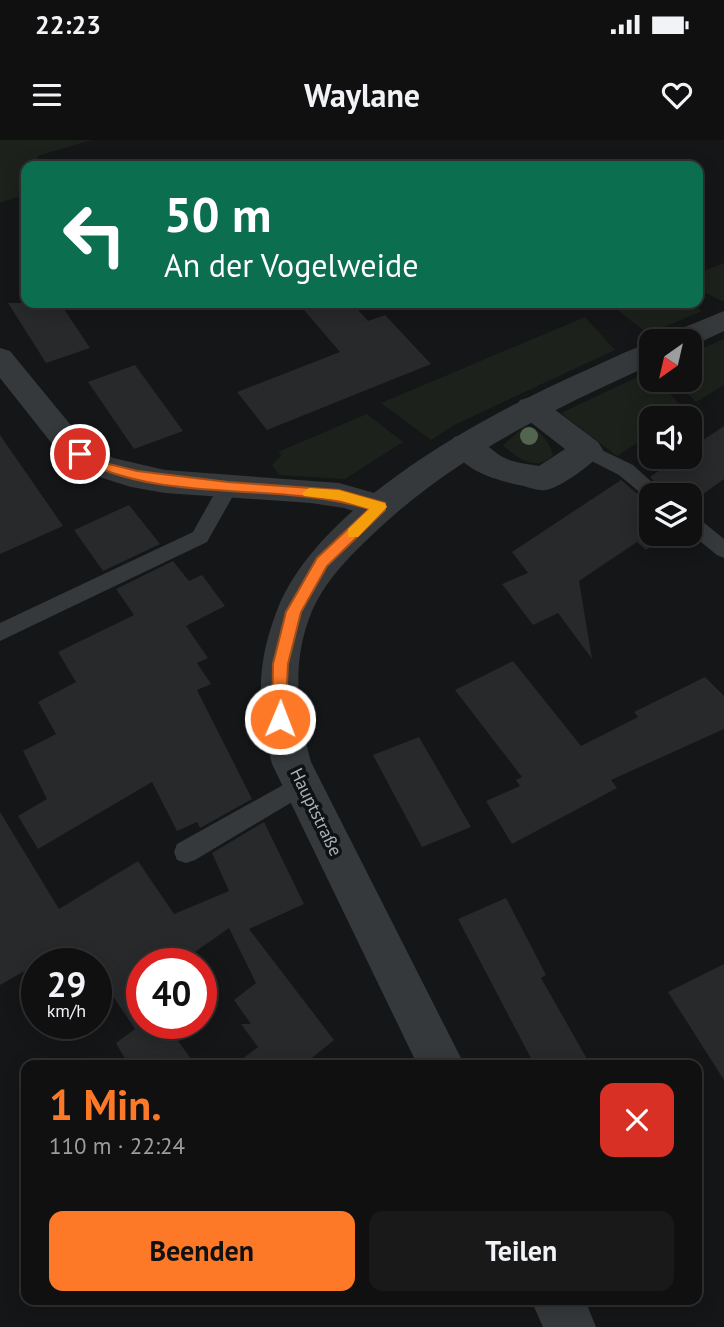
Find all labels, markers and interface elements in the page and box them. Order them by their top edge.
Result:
text: 22:23 [35,8,101,41]
text: Waylane [304,74,420,116]
icon: menu [28,76,66,114]
icon: heart [658,76,696,114]
text: 50 m [164,182,271,246]
icon: left [49,189,140,280]
text: An der Vogelweide [164,244,418,286]
north arrow [639,329,702,392]
map controls [639,329,702,546]
button: sound [639,406,702,469]
pin [50,424,110,484]
icon: arrive [61,435,99,473]
button: layers [639,483,702,546]
position arrow [243,682,317,756]
street label: Hauptstraße [285,764,348,860]
speed limit sign: 40 [126,948,217,1039]
text: 29 [47,961,86,1007]
text: km/h [47,999,86,1022]
text: 1 Min. [49,1077,162,1132]
button: close [600,1083,674,1157]
text: 110 m · 22:24 [49,1131,185,1160]
button: Beenden [49,1211,355,1291]
button: Teilen [369,1211,674,1291]

